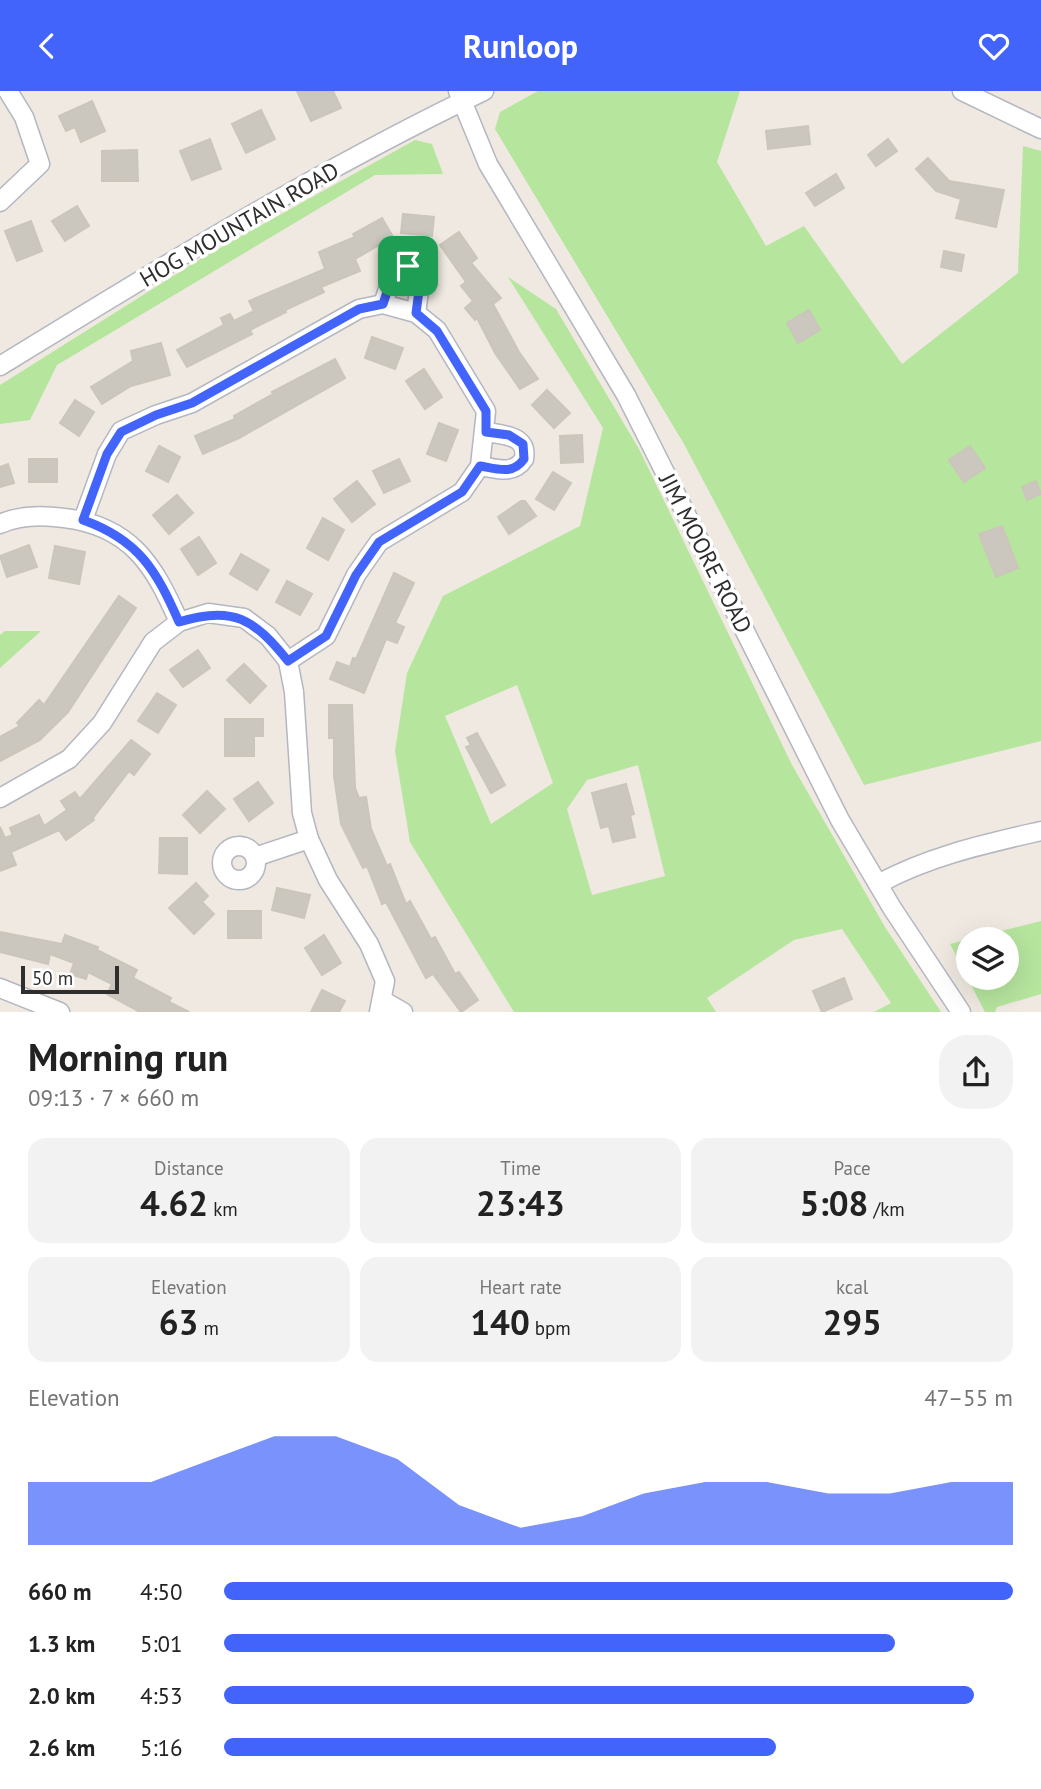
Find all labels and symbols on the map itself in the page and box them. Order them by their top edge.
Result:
street label: HOG MOUNTAIN ROAD [134,155,344,293]
pin [378,236,438,296]
street label: JIM MOORE ROAD [653,467,759,638]
scale bar [21,963,119,995]

